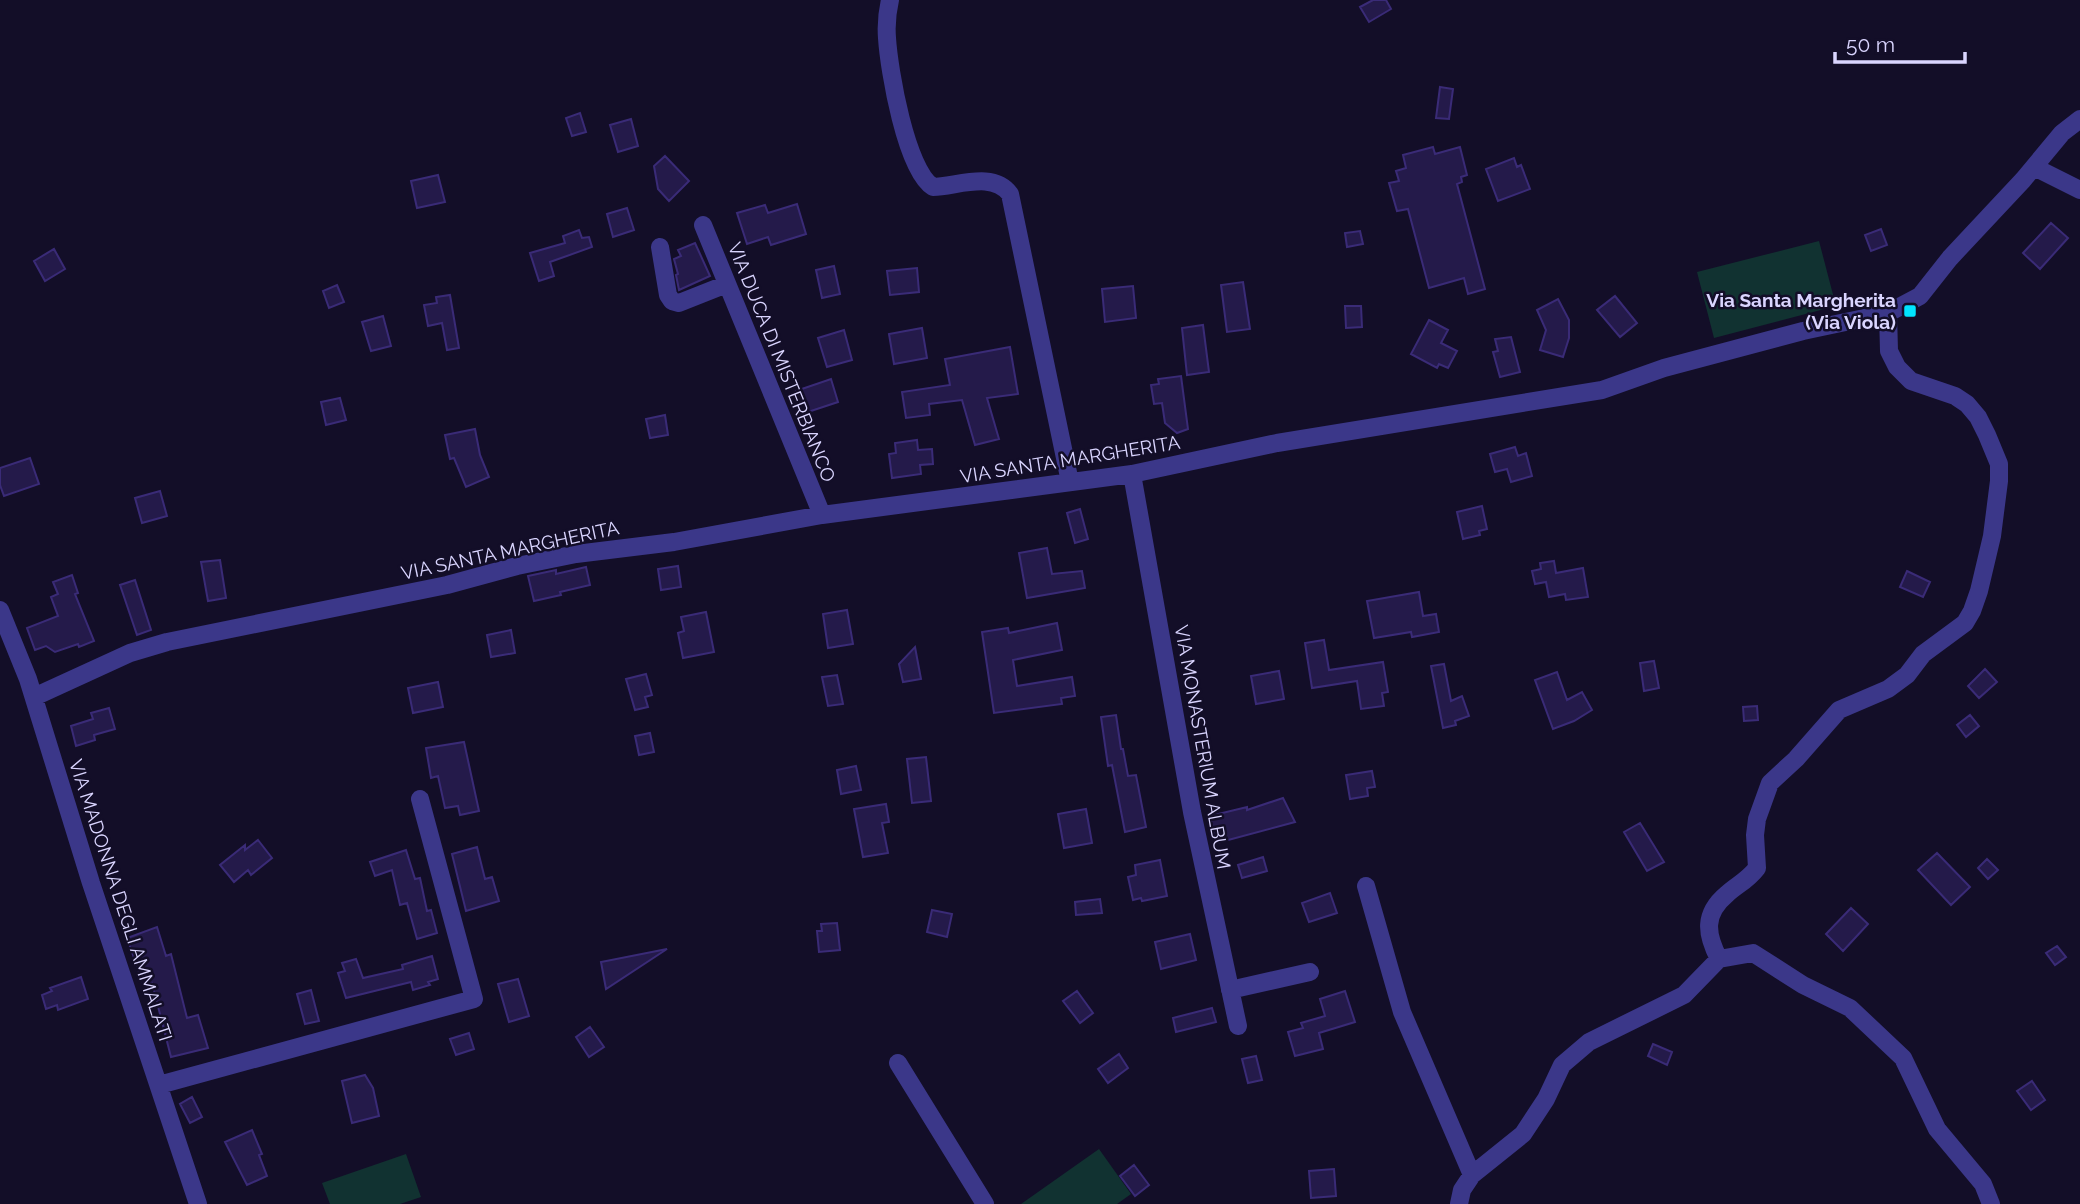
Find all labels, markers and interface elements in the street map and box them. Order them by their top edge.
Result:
scale bar [1835,21,1965,65]
text: 50 m [1846,32,1895,57]
street label: VIA DUCA DI MISTERBIANCO [724,239,840,485]
place label: Via Santa Margherita (Via Viola) [1706,289,1896,333]
marker: Via Santa Margherita (Via Viola) [1902,303,1918,319]
street label: VIA SANTA MARGHERITA [959,431,1182,487]
street label: VIA SANTA MARGHERITA [399,516,621,584]
street label: VIA MONASTERIUM ALBUM [1171,623,1235,871]
street label: VIA MADONNA DEGLI AMMALATI [65,756,177,1044]

